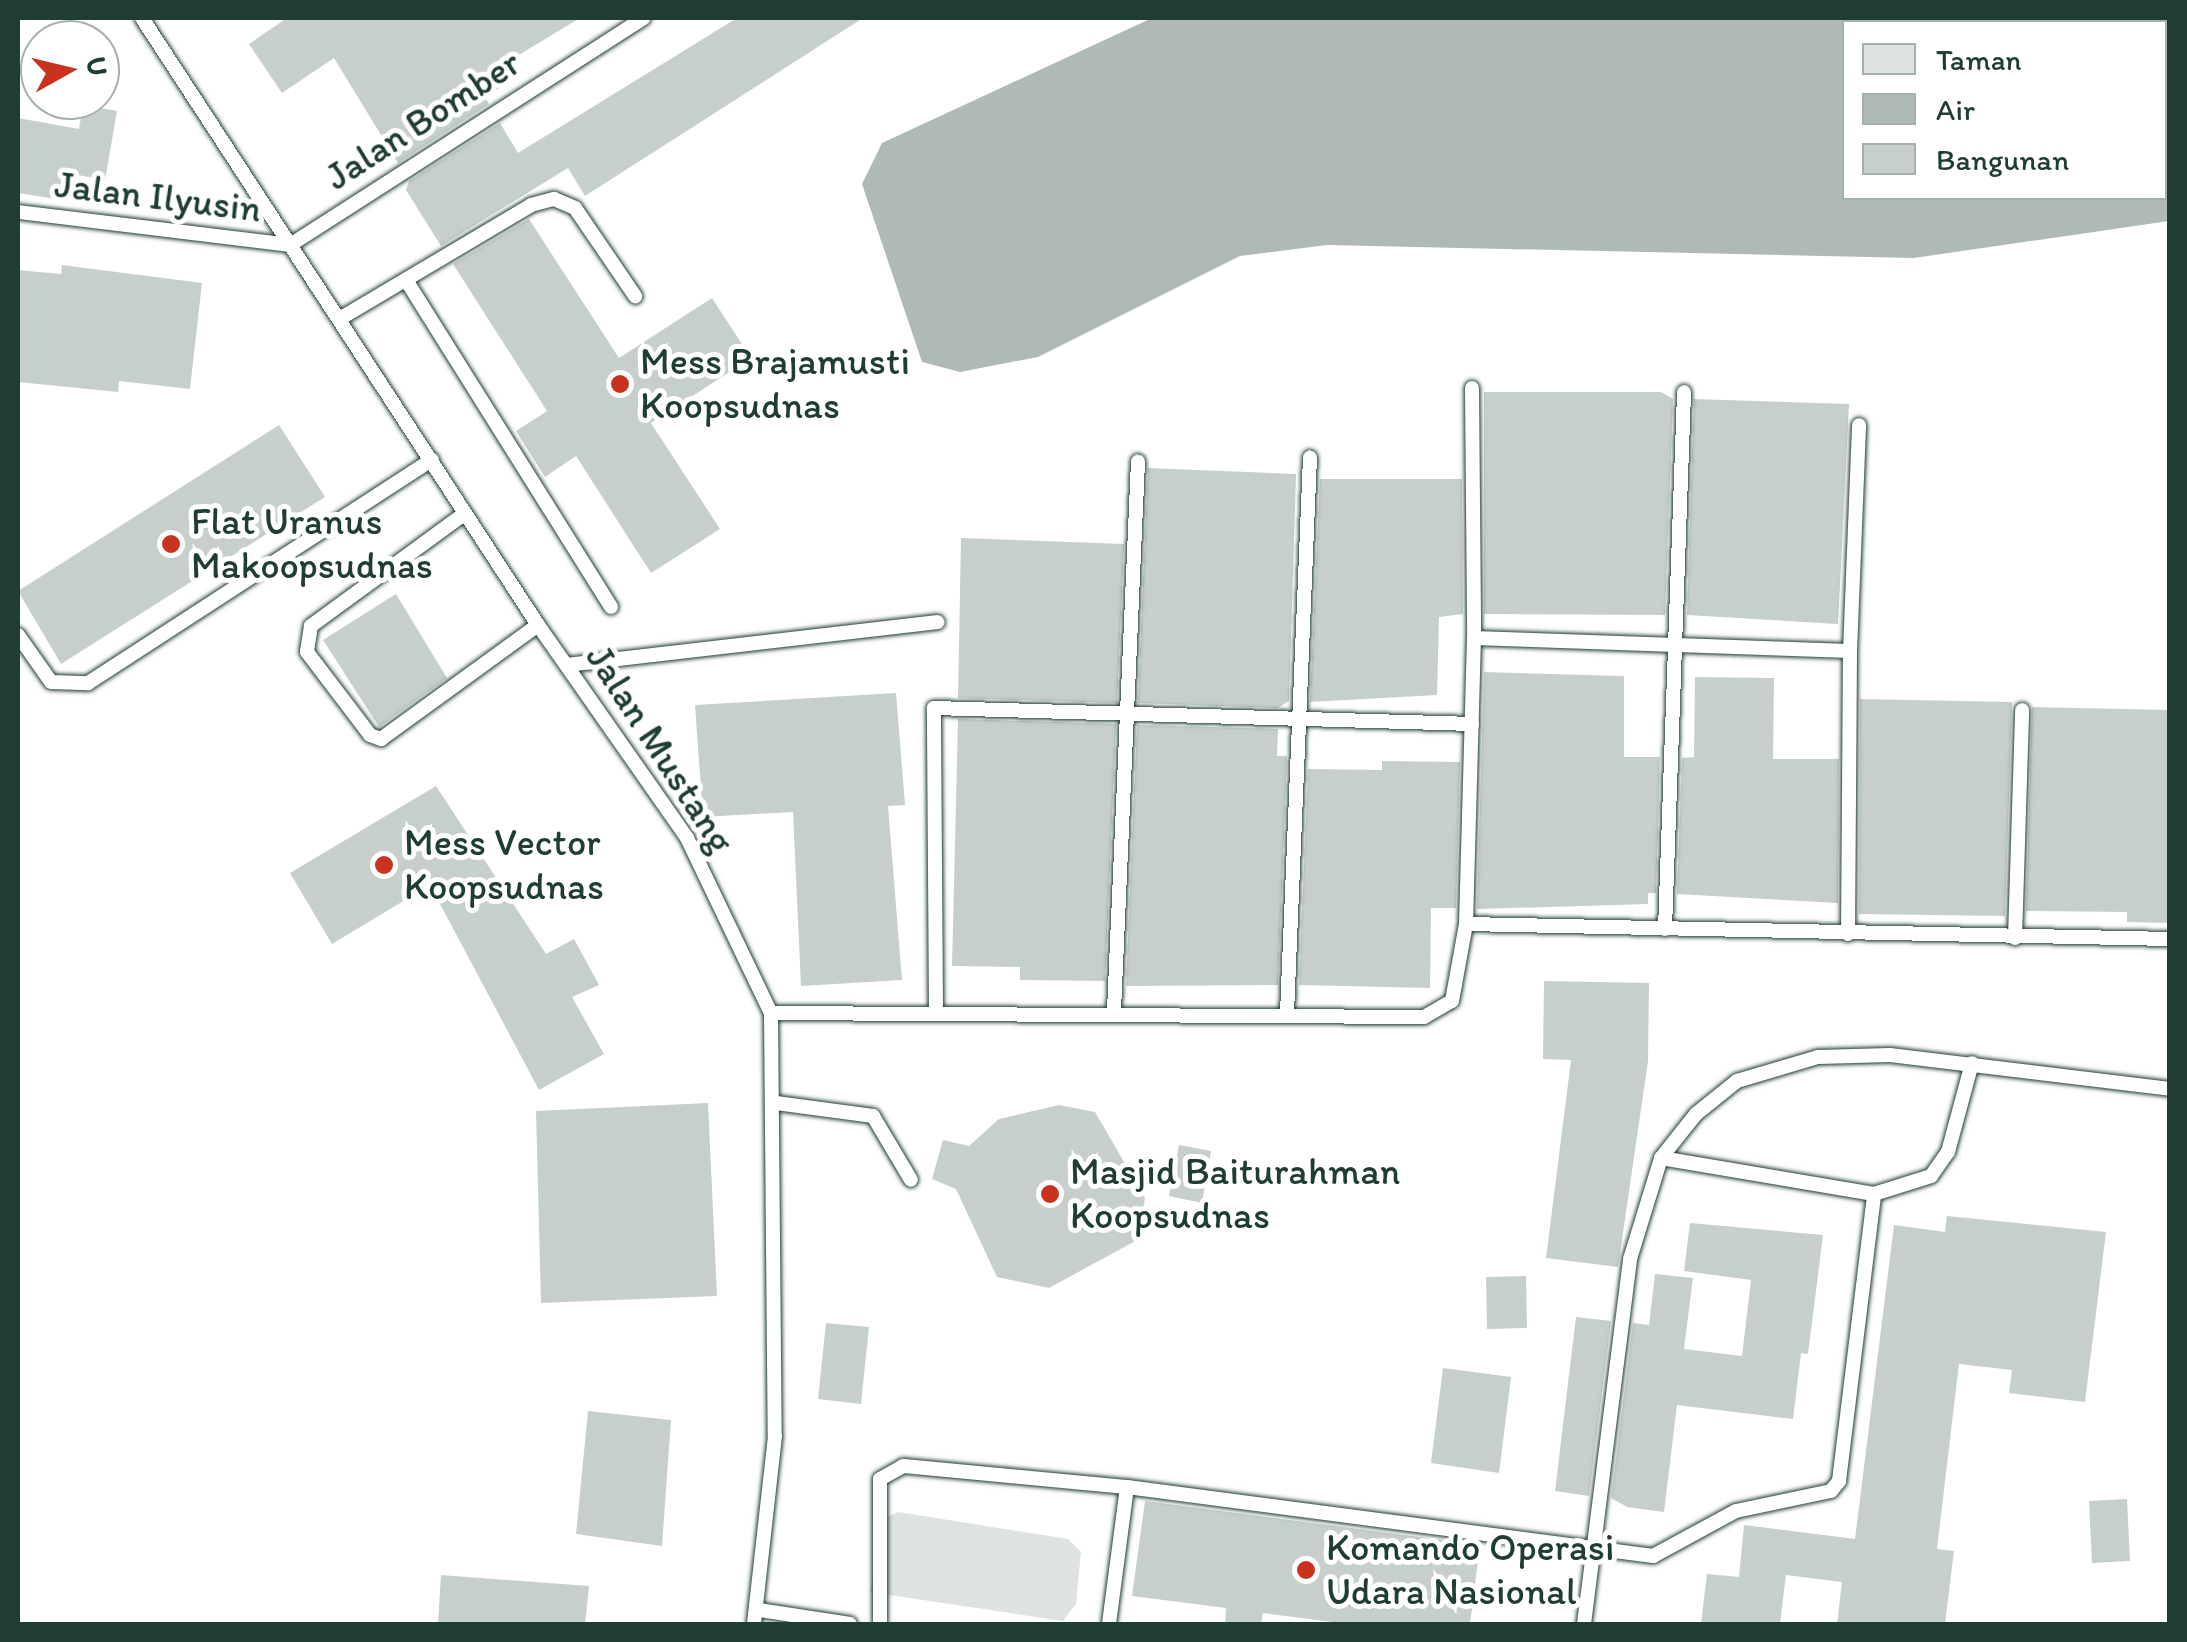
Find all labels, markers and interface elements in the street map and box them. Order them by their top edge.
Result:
north arrow [20,20,120,120]
legend [1842,20,2167,200]
street label: Jalan Bomber [316,40,530,200]
text: Taman [1936,41,2021,78]
text: U [80,55,116,78]
text: Air [1936,91,1975,128]
text: Bangunan [1936,141,2069,178]
street label: Jalan Ilyusin [52,162,264,232]
place label: Mess Brajamusti Koopsudnas [640,339,912,428]
marker: Mess Brajamusti Koopsudnas [609,373,631,395]
place label: Flat Uranus Makoopsudnas [191,499,433,588]
marker: Flat Uranus Makoopsudnas [160,533,182,555]
street label: Jalan Mustang [576,637,744,861]
place label: Mess Vector Koopsudnas [404,820,604,909]
marker: Mess Vector Koopsudnas [373,854,395,876]
place label: Masjid Baiturahman Koopsudnas [1070,1149,1400,1238]
marker: Masjid Baiturahman Koopsudnas [1039,1183,1061,1205]
place label: Komando Operasi Udara Nasional [1326,1525,1614,1615]
marker: Komando Operasi Udara Nasional [1295,1559,1317,1581]

